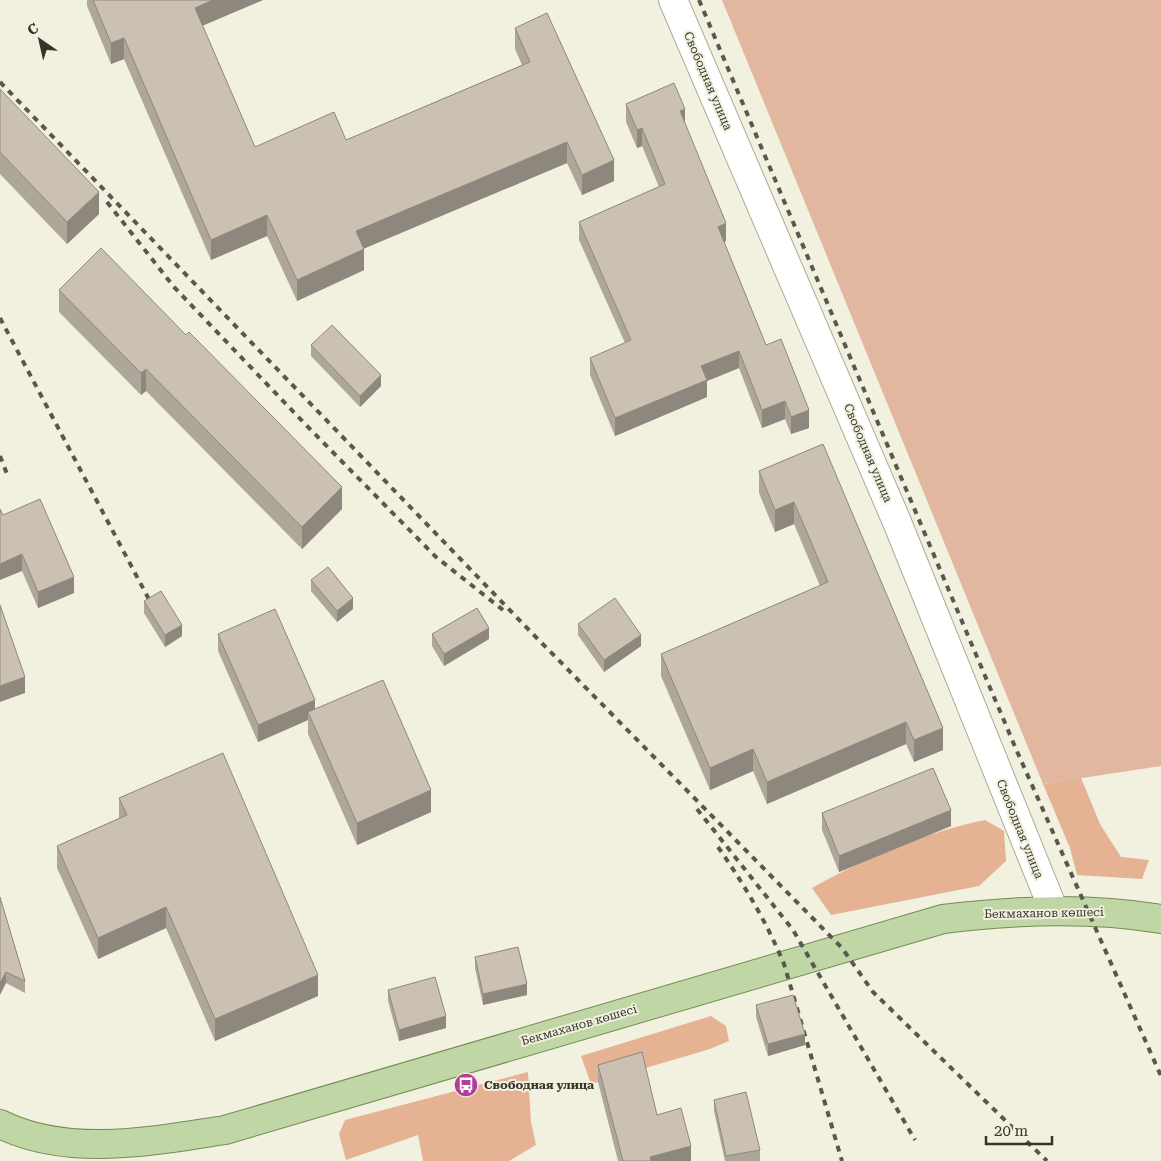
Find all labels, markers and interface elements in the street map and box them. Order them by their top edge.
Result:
north arrow [15,15,65,65]
text: С [24,20,41,39]
street label: Свободная улица [681,30,735,133]
street label: Свободная улица [841,402,895,505]
street label: Свободная улица [994,777,1047,881]
street label: Бекмаханов көшесі [984,905,1104,921]
street label: Бекмаханов көшесі [520,1002,639,1048]
bus stop icon: Свободная улица [453,1072,479,1098]
place label: Свободная улица [484,1078,594,1092]
scale bar [986,1114,1052,1146]
text: 20 m [994,1122,1029,1140]

